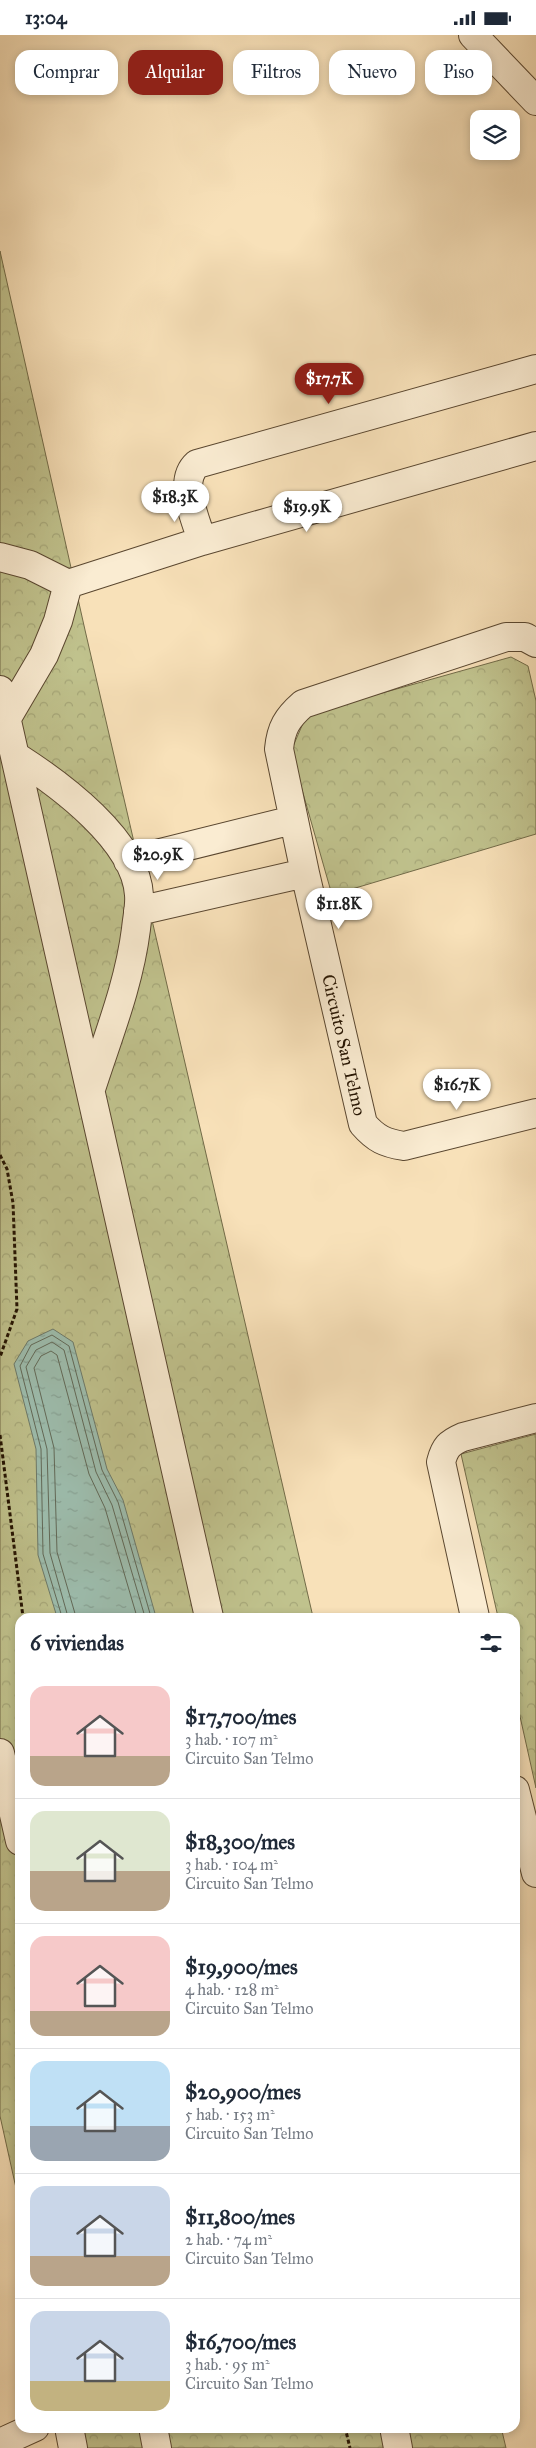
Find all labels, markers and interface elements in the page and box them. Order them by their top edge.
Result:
text: 13:04 [25,6,67,29]
chip: Comprar [15,50,118,95]
chip: Alquilar [128,50,223,95]
chip: Filtros [233,50,319,95]
chip: Nuevo [329,50,415,95]
chip: Piso [425,50,492,95]
map controls [470,110,520,160]
button: layers [470,110,520,160]
pin: $17.7K [288,363,370,405]
text: $17.7K [306,369,352,388]
pin: $18.3K [134,481,216,523]
text: $18.3K [152,487,198,506]
pin: $19.9K [266,491,348,533]
text: $19.9K [283,497,331,516]
pin: $20.9K [117,839,199,881]
text: $20.9K [133,845,183,864]
pin: $11.8K [298,887,380,930]
text: $11.8K [316,894,362,913]
street label: Circuito San Telmo [317,972,371,1118]
pin: $16.7K [416,1069,498,1111]
text: $16.7K [434,1075,480,1094]
icon: filters [477,1629,505,1657]
text: 6 viviendas [30,1630,124,1656]
text: $17,700/mes [185,1704,296,1730]
icon: home [70,1706,130,1766]
text: 3 hab. · 107 m² [185,1730,278,1749]
text: Circuito San Telmo [185,1749,313,1768]
text: $18,300/mes [185,1829,295,1855]
icon: home [70,1831,130,1891]
text: 3 hab. · 104 m² [185,1855,278,1874]
text: Circuito San Telmo [185,1874,313,1893]
text: $19,900/mes [185,1954,298,1980]
icon: home [70,1956,130,2016]
text: 4 hab. · 128 m² [185,1980,279,1999]
text: Circuito San Telmo [185,1999,313,2018]
text: $20,900/mes [185,2079,301,2105]
icon: home [70,2081,130,2141]
text: 5 hab. · 153 m² [185,2105,275,2124]
text: Circuito San Telmo [185,2124,313,2143]
text: $11,800/mes [185,2204,295,2230]
icon: home [70,2206,130,2266]
text: 2 hab. · 74 m² [185,2230,272,2249]
text: Circuito San Telmo [185,2249,313,2268]
text: $16,700/mes [185,2329,296,2355]
icon: home [70,2331,130,2391]
text: 3 hab. · 95 m² [185,2355,270,2374]
text: Circuito San Telmo [185,2374,313,2393]

